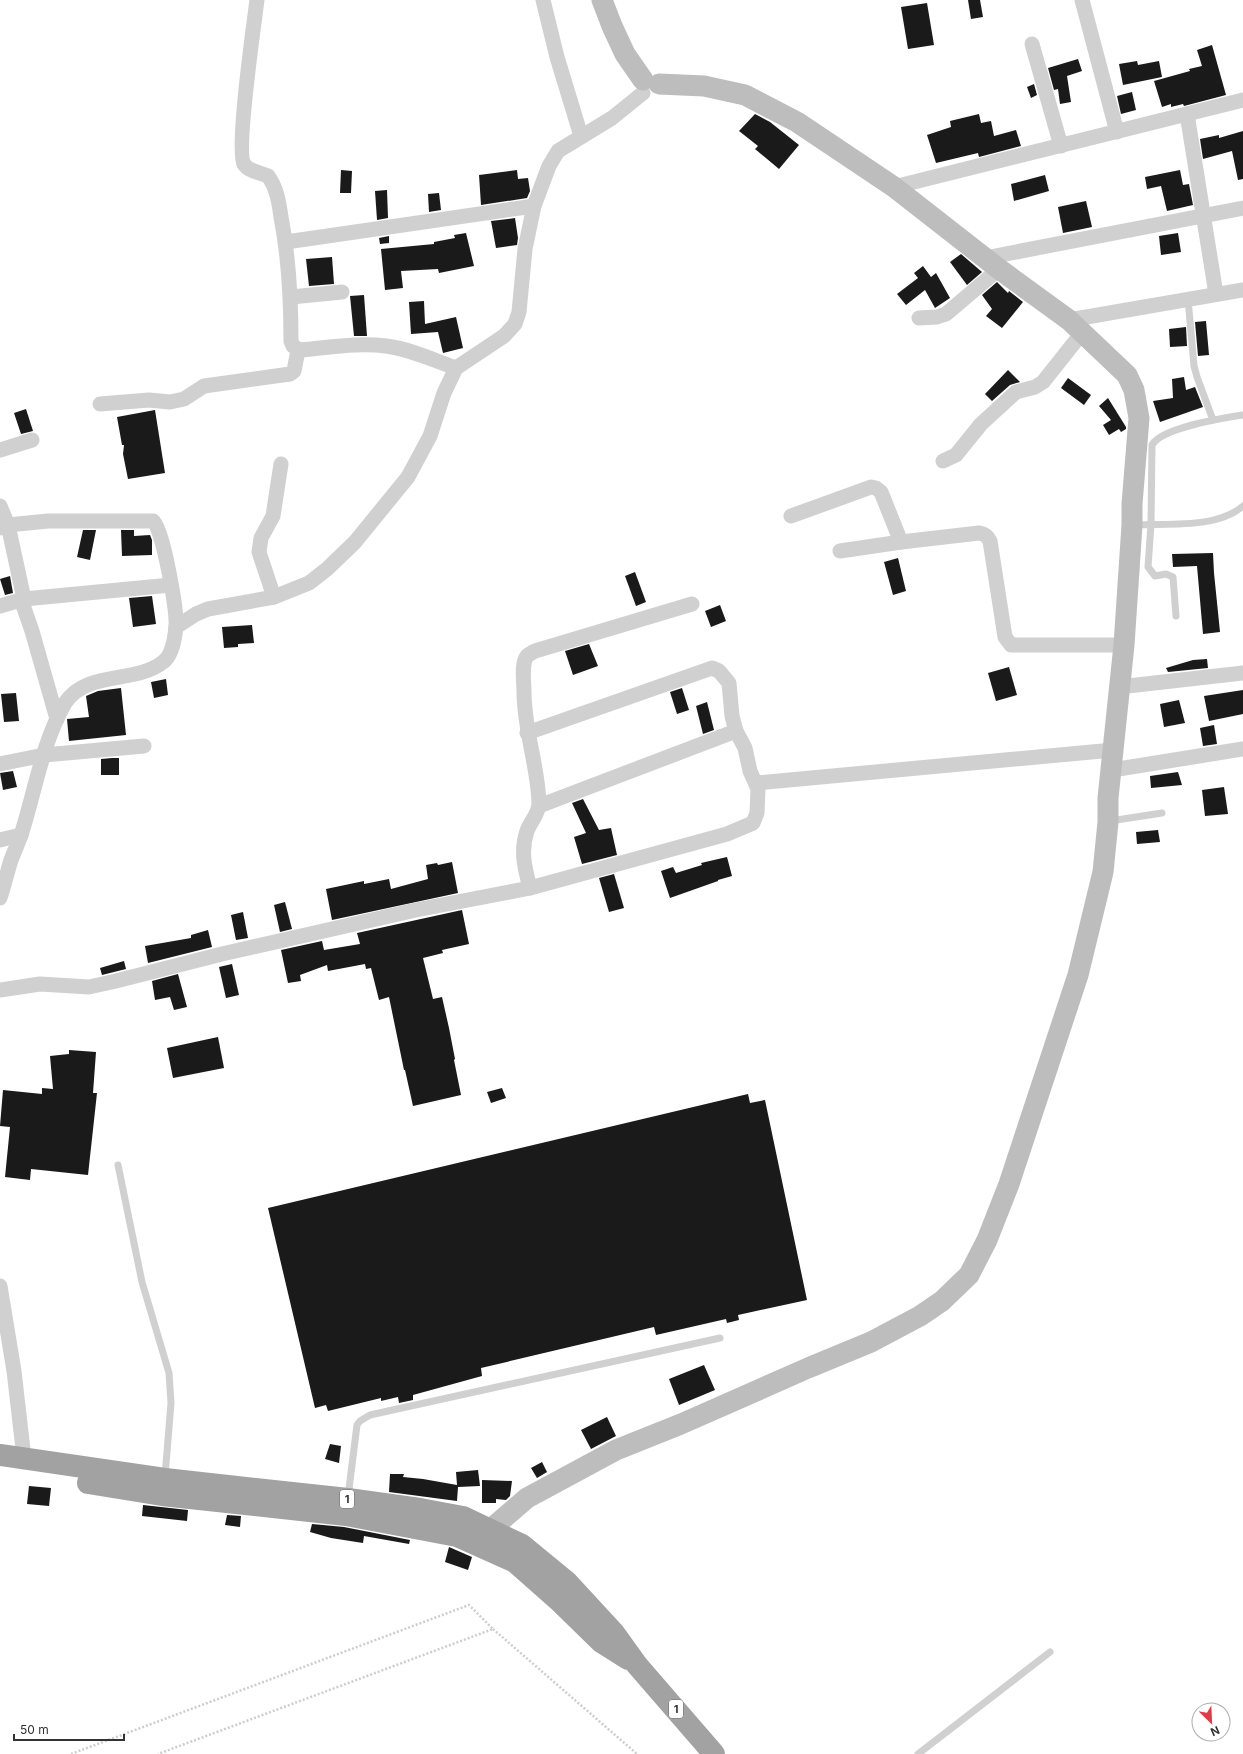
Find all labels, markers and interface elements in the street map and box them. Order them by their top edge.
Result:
road number: 1 [340,1490,354,1508]
road number: 1 [669,1700,683,1718]
north arrow [1191,1702,1231,1742]
scale bar [14,1716,124,1742]
text: 50 m [20,1722,49,1737]
text: N [1208,1723,1222,1739]

